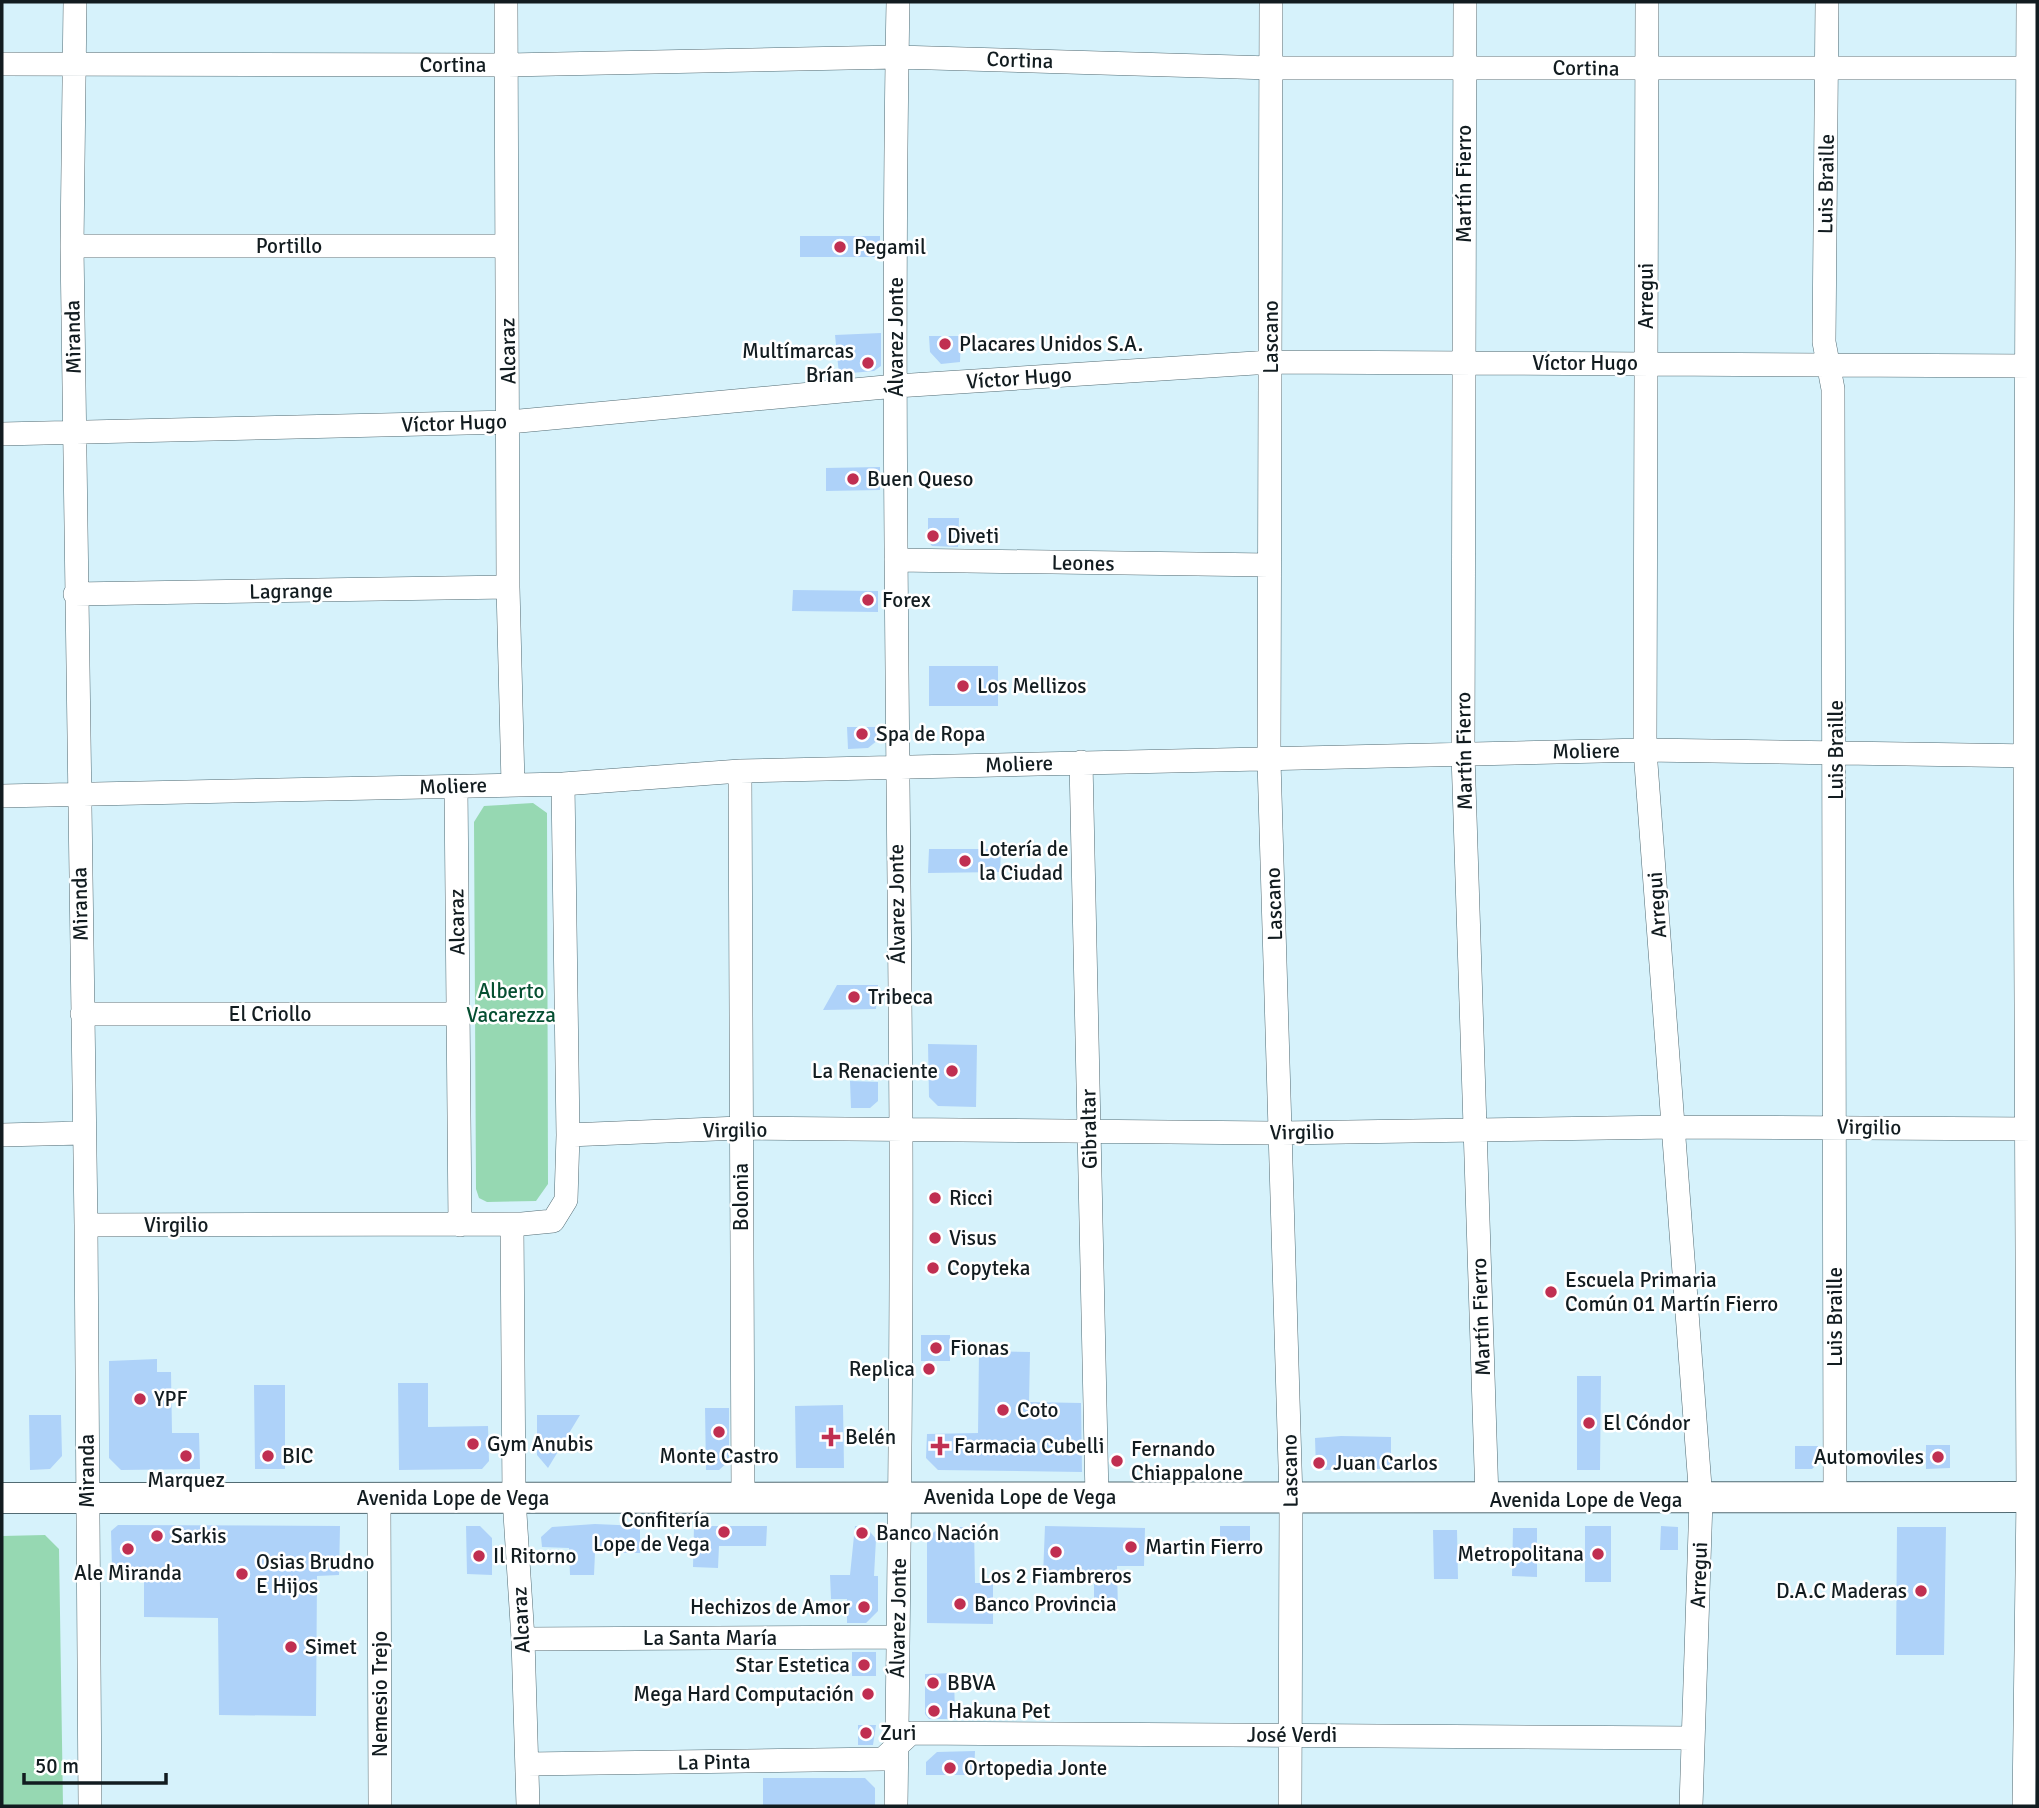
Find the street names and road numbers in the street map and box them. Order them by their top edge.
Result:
street label: Cortina [986,46,1054,74]
street label: Cortina [420,52,486,78]
street label: Cortina [1552,54,1620,82]
street label: Martín Fierro [1451,125,1477,243]
street label: Luis Braille [1812,134,1840,234]
street label: Portillo [256,233,322,259]
street label: Arregui [1633,263,1659,329]
street label: Álvarez Jonte [883,277,909,397]
street label: Miranda [59,300,87,374]
street label: Lascano [1258,300,1284,374]
street label: Alcaraz [494,317,522,385]
street label: Víctor Hugo [1532,350,1638,376]
street label: Víctor Hugo [965,361,1073,395]
street label: Víctor Hugo [401,408,507,438]
street label: Leones [1051,549,1115,577]
street label: Lagrange [249,577,333,605]
street label: Martín Fierro [1450,692,1478,810]
street label: Luis Braille [1823,700,1849,800]
street label: Moliere [1552,737,1620,765]
street label: Moliere [985,750,1053,778]
street label: Moliere [419,772,487,800]
street label: Álvarez Jonte [883,844,911,964]
street label: Miranda [66,867,94,941]
street label: Lascano [1260,867,1288,941]
street label: Arregui [1642,871,1672,939]
street label: Alcaraz [443,888,471,956]
street label: El Criollo [229,1001,311,1027]
street label: Gibraltar [1075,1088,1103,1169]
street label: Virgilio [1836,1113,1902,1141]
street label: Virgilio [702,1116,768,1144]
street label: Virgilio [1269,1118,1335,1146]
street label: Bolonia [728,1163,754,1231]
street label: Virgilio [144,1212,208,1238]
street label: Martín Fierro [1466,1257,1496,1377]
street label: Luis Braille [1822,1267,1848,1367]
street label: Miranda [74,1434,100,1508]
street label: Lascano [1276,1434,1304,1508]
street label: Avenida Lope de Vega [924,1484,1116,1510]
street label: Avenida Lope de Vega [357,1485,549,1511]
street label: Avenida Lope de Vega [1490,1487,1682,1513]
street label: Arregui [1685,1541,1713,1609]
street label: Álvarez Jonte [884,1558,912,1678]
street label: Alcaraz [506,1586,536,1654]
street label: La Santa María [643,1625,777,1651]
street label: Nemesio Trejo [367,1631,393,1757]
street label: José Verdi [1247,1722,1337,1748]
street label: La Pinta [677,1748,751,1776]

